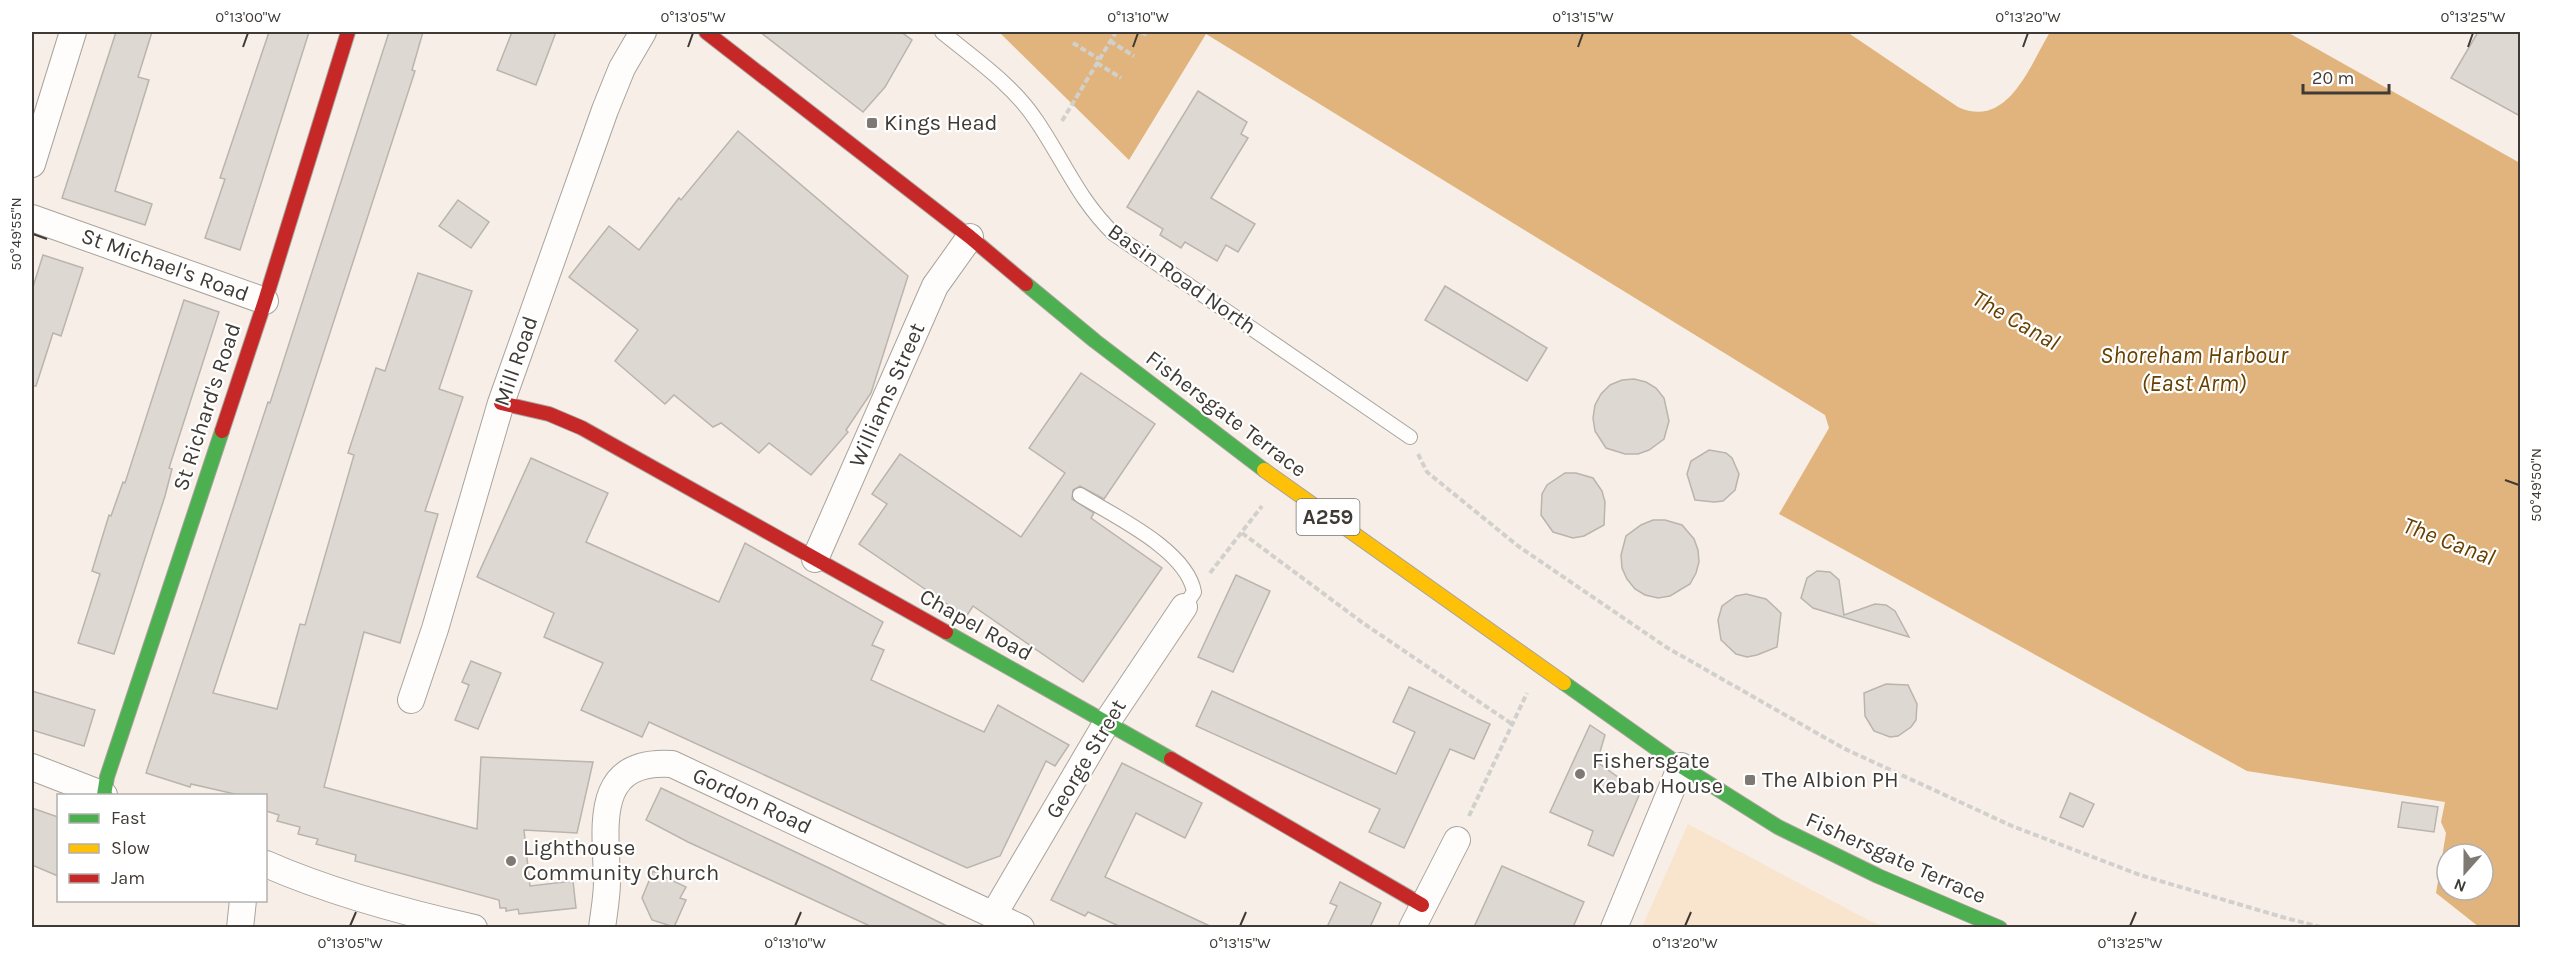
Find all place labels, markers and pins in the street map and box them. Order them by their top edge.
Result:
place label: Kings Head [884,110,998,136]
marker: Kings Head [865,116,879,130]
place label: Fishersgate Kebab House [1592,748,1723,799]
marker: Fishersgate Kebab House [1573,767,1587,781]
place label: The Albion PH [1762,767,1899,793]
marker: The Albion PH [1743,773,1757,787]
place label: Lighthouse Community Church [523,835,719,886]
marker: Lighthouse Community Church [504,854,518,868]

